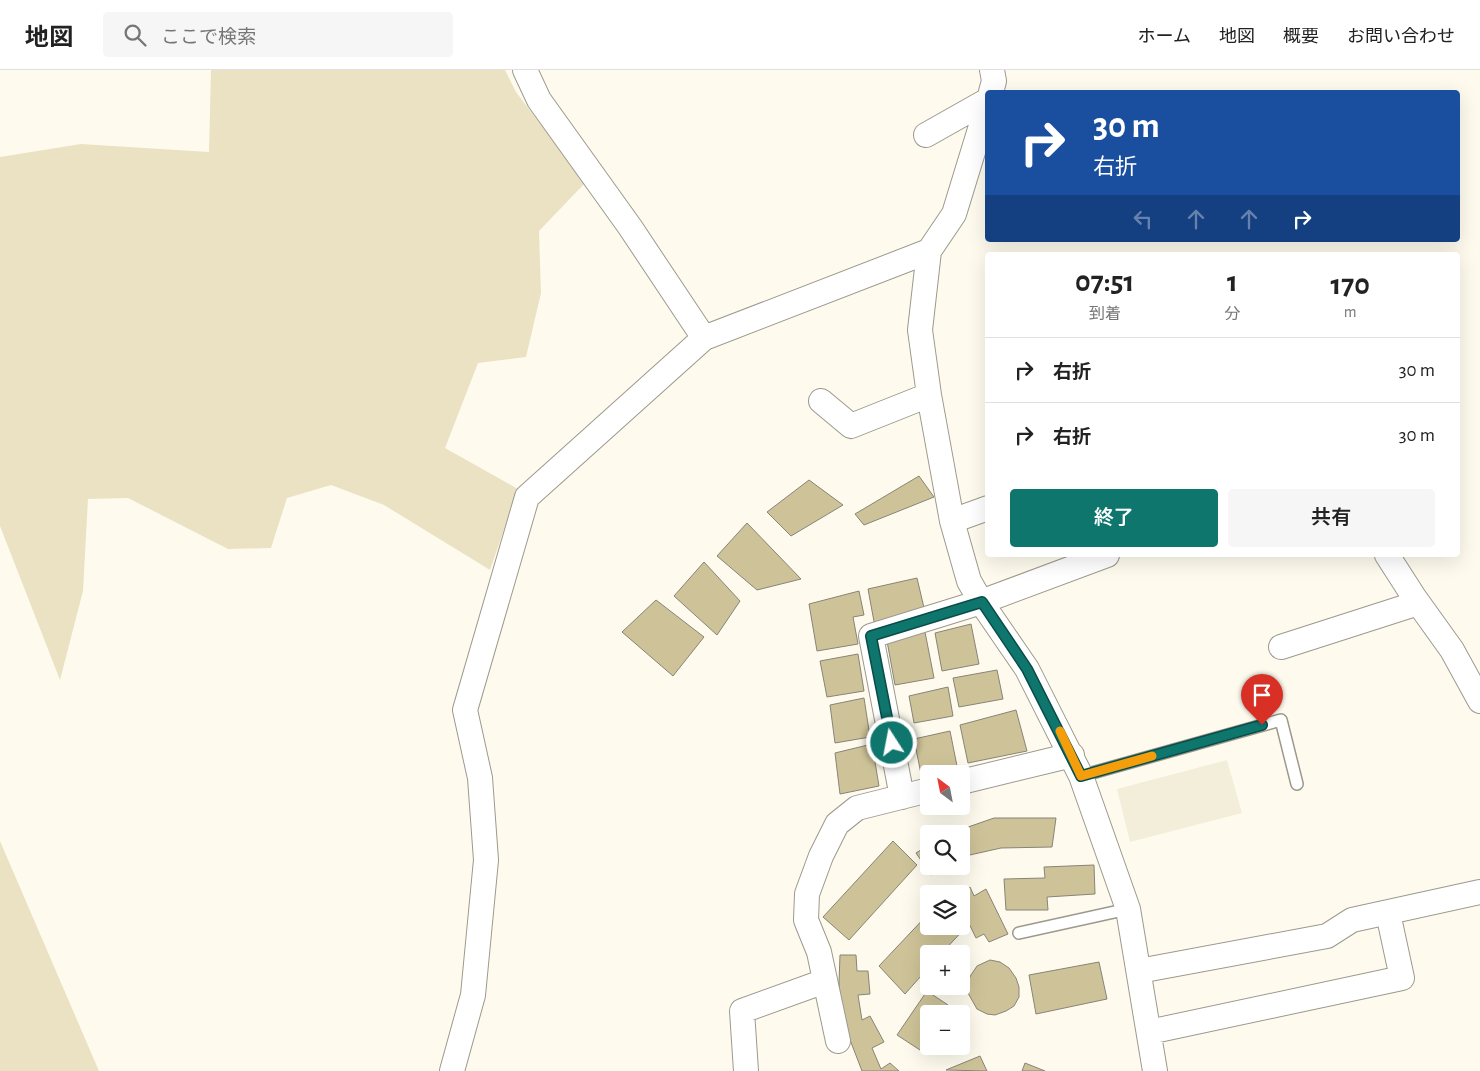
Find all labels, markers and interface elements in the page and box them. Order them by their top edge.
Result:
search box [103,12,453,57]
icon: search [121,21,149,49]
text: 地図 [25,26,73,50]
text: ここで検索 [161,28,256,47]
text: ホーム [1138,28,1191,46]
text: 地図 [1219,28,1255,46]
text: 概要 [1283,28,1319,46]
text: お問い合わせ [1347,28,1455,46]
text: 30 m [1093,109,1160,144]
icon: right [1010,110,1075,175]
text: 右折 [1093,156,1137,178]
icon: left [1129,205,1157,233]
icon: ahead [1182,205,1210,233]
icon: ahead [1235,205,1263,233]
icon: right [1288,205,1316,233]
text: 07:51 [1075,267,1134,297]
text: 1 [1227,267,1238,297]
text: 170 [1330,270,1370,300]
text: m [1344,304,1357,320]
text: 到着 [1089,306,1121,322]
text: 分 [1224,306,1240,322]
icon: right [1010,356,1038,384]
text: 30 m [1399,361,1435,380]
text: 右折 [1053,363,1091,382]
icon: right [1010,421,1038,449]
text: 30 m [1399,426,1435,445]
text: 右折 [1053,428,1091,447]
button: 終了 [1010,489,1218,547]
button: 共有 [1228,489,1435,547]
pin [1241,674,1283,725]
icon: arrive [1248,681,1276,709]
position arrow [865,716,917,768]
north arrow [920,765,970,815]
map controls [920,765,970,1055]
button: search [920,825,970,875]
button: layers [920,885,970,935]
button: + [920,945,970,995]
button: − [920,1005,970,1055]

